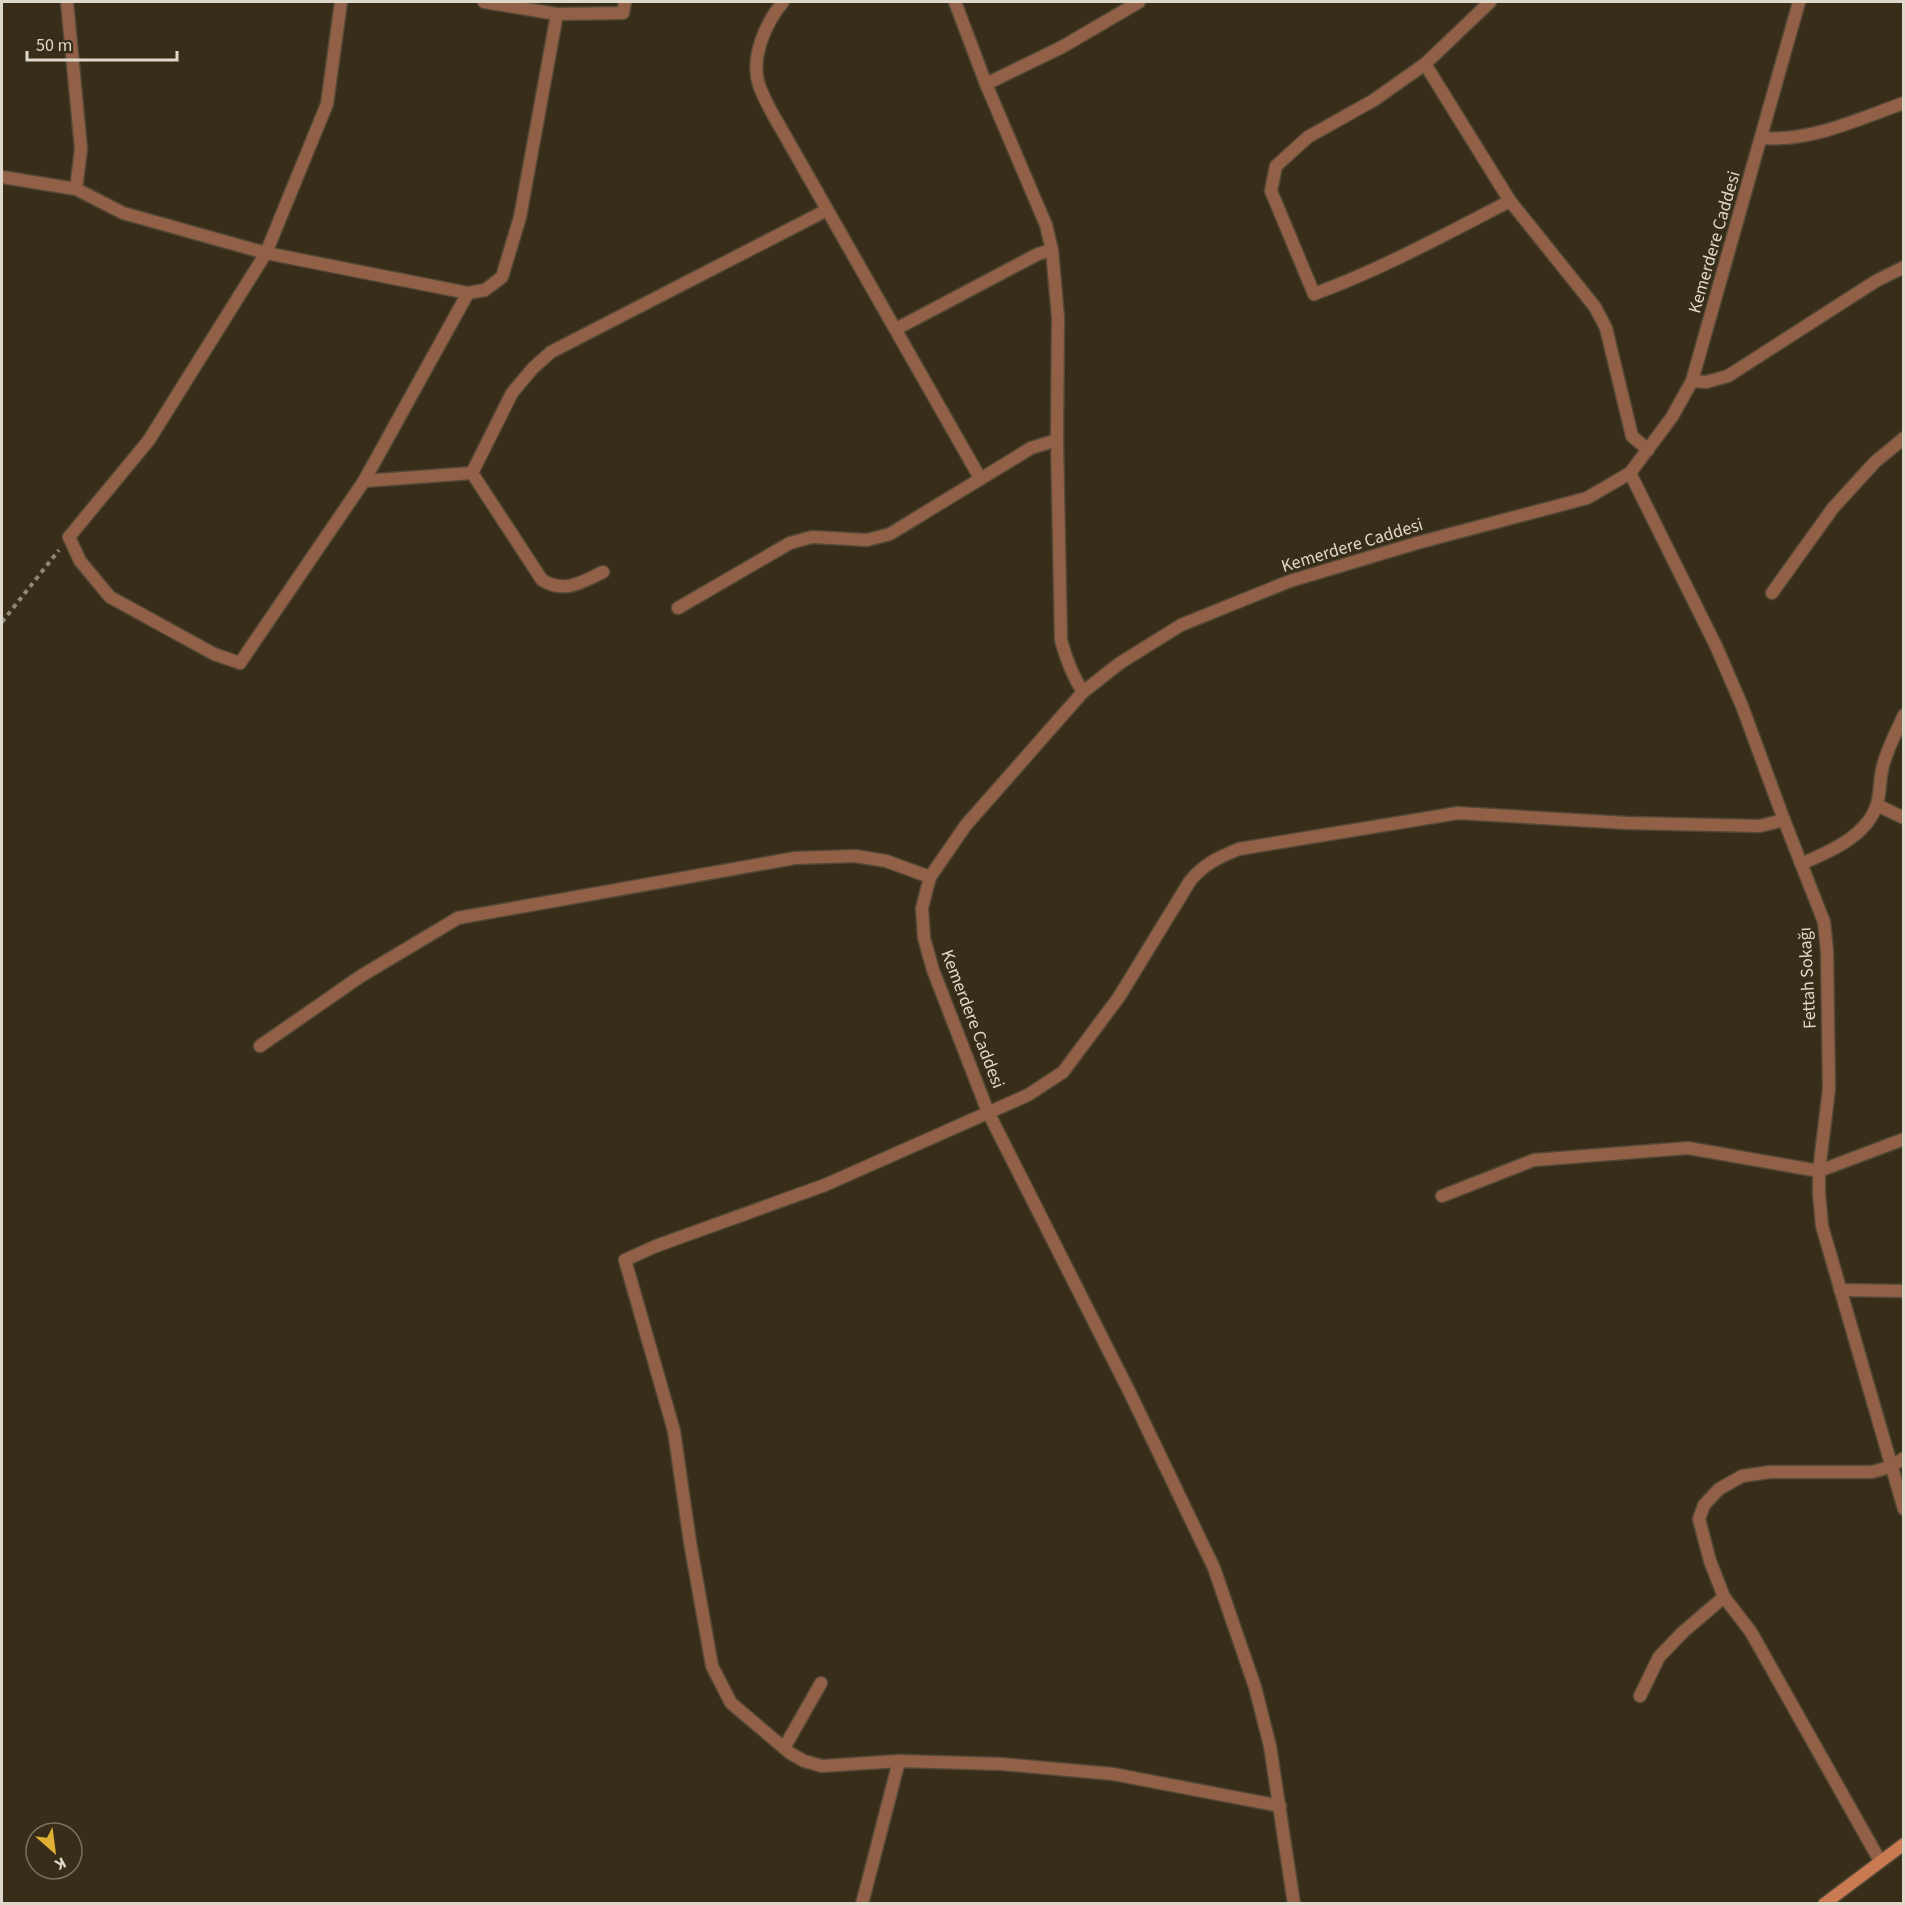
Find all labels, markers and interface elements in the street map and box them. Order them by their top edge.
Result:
scale bar [27,24,177,62]
text: 50 m [36,33,72,58]
street label: Kemerdere Caddesi [1682,168,1747,316]
street label: Kemerdere Caddesi [1278,512,1426,579]
street label: Fettah Sokağı [1792,926,1823,1030]
street label: Kemerdere Caddesi [935,946,1011,1092]
north arrow [24,1821,84,1881]
text: K [51,1851,70,1875]

